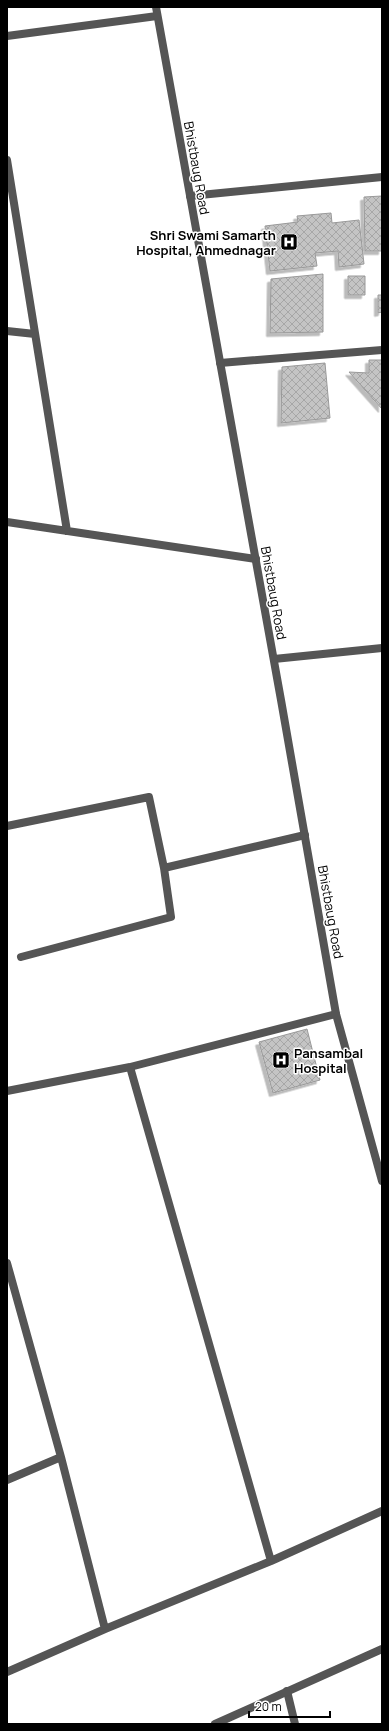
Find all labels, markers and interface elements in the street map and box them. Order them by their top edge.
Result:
street label: Bhistbaug Road [180,120,214,216]
place label: Shri Swami Samarth Hospital, Ahmednagar [136,226,276,259]
hospital icon: Shri Swami Samarth Hospital, Ahmednagar [279,232,299,252]
street label: Bhistbaug Road [257,545,291,641]
street label: Bhistbaug Road [314,864,348,960]
place label: Pansambal Hospital [294,1044,363,1077]
hospital icon: Pansambal Hospital [271,1050,291,1070]
scale bar [249,1693,330,1719]
text: 20 m [255,1698,282,1715]

